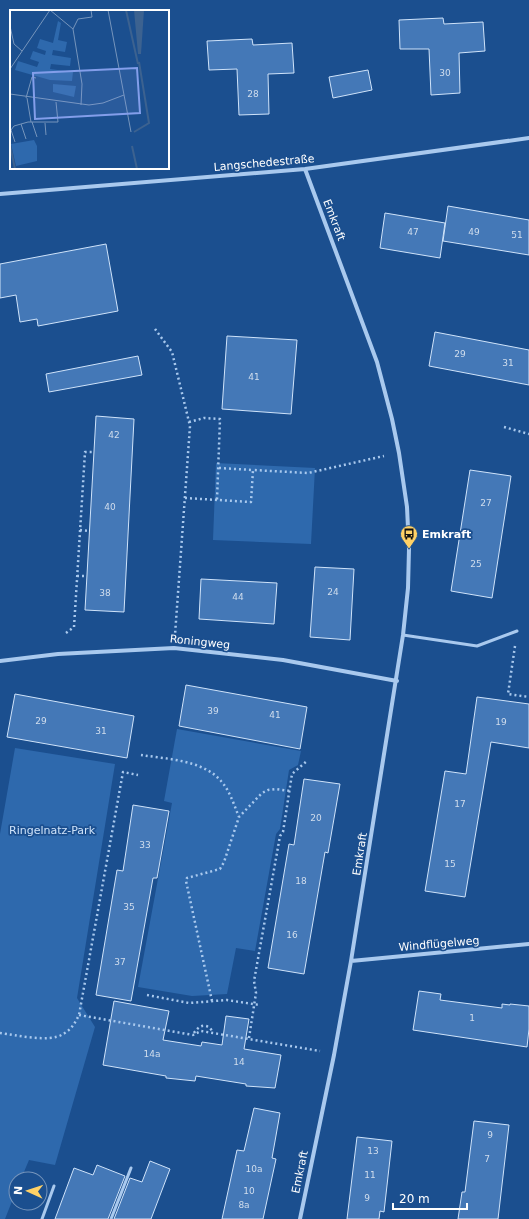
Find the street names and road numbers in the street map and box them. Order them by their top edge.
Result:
street label: Langschedestraße [213,152,315,174]
street label: Emkraft [320,197,348,243]
street label: Roningweg [169,632,231,652]
street label: Emkraft [350,831,370,876]
street label: Windflügelweg [398,934,480,954]
street label: Emkraft [289,1149,311,1195]

